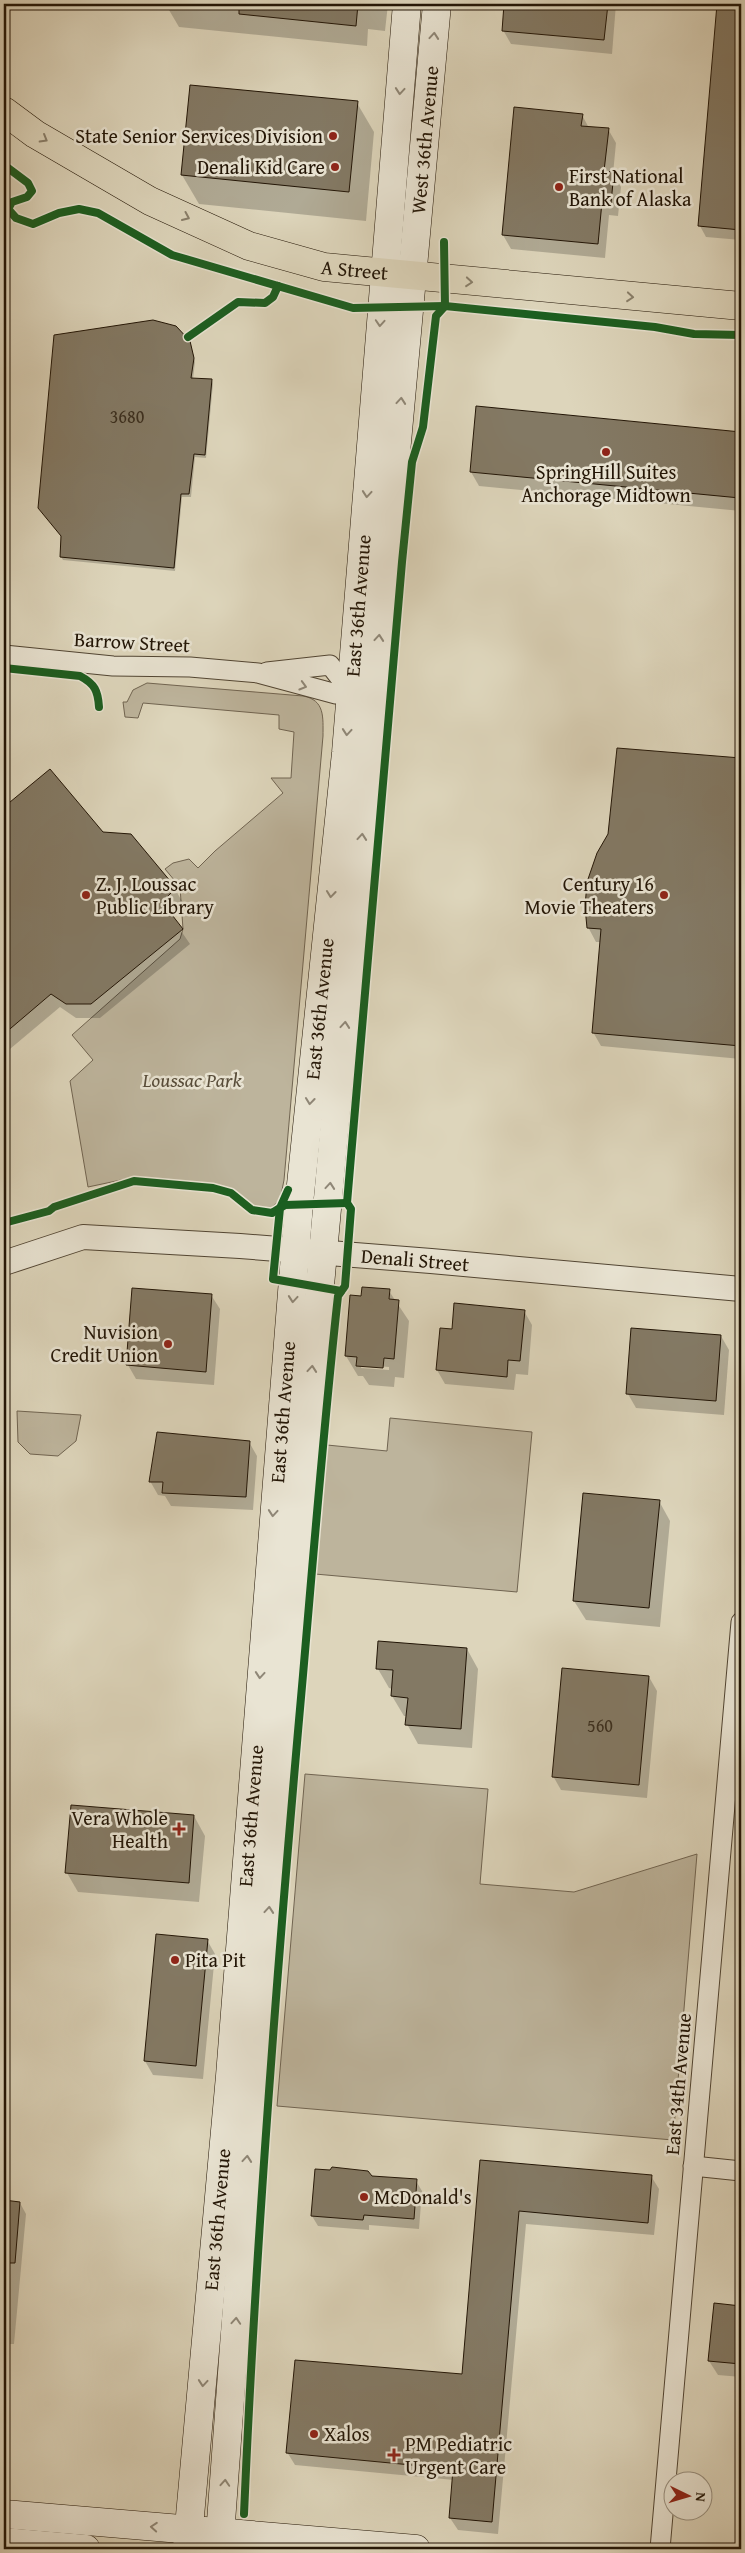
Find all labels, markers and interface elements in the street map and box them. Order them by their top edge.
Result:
one-way arrow [428,32,439,40]
street label: West 36th Avenue [403,65,445,215]
one-way arrow [394,87,405,95]
place label: State Senior Services Division [75,121,323,150]
marker: State Senior Services Division [327,130,339,142]
one-way arrow [38,132,47,142]
place label: Denali Kid Care [197,152,325,181]
marker: Denali Kid Care [329,161,341,173]
place label: First National Bank of Alaska [569,161,692,213]
marker: First National Bank of Alaska [553,181,565,193]
one-way arrow [181,211,190,222]
street label: A Street [320,252,389,287]
one-way arrow [465,277,473,288]
one-way arrow [627,291,635,302]
one-way arrow [375,319,386,327]
one-way arrow [395,397,406,405]
house number: 3680 [110,403,145,430]
marker: SpringHill Suites Anchorage Midtown [600,446,612,458]
place label: SpringHill Suites Anchorage Midtown [521,457,691,509]
one-way arrow [361,491,372,499]
street label: East 36th Avenue [337,533,378,678]
street label: Barrow Street [73,624,191,659]
one-way arrow [373,634,384,642]
one-way arrow [299,680,307,690]
one-way arrow [342,729,353,737]
one-way arrow [356,833,367,841]
place label: Z. J. Loussac Public Library [96,869,214,921]
place label: Century 16 Movie Theaters [525,869,654,921]
marker: Z. J. Loussac Public Library [80,889,92,901]
marker: Century 16 Movie Theaters [658,889,670,901]
one-way arrow [326,890,337,898]
street label: East 36th Avenue [297,936,341,1081]
one-way arrow [339,1020,350,1028]
park label: Loussac Park [141,1065,242,1094]
one-way arrow [305,1097,316,1105]
one-way arrow [325,1182,336,1190]
street label: Denali Street [360,1241,470,1278]
one-way arrow [287,1295,298,1303]
place label: Nuvision Credit Union [51,1317,158,1369]
marker: Nuvision Credit Union [162,1338,174,1350]
street label: East 36th Avenue [262,1340,302,1484]
one-way arrow [306,1365,317,1373]
one-way arrow [268,1509,279,1517]
one-way arrow [255,1671,266,1679]
house number: 560 [587,1712,613,1739]
street label: East 36th Avenue [230,1744,270,1888]
place label: Vera Whole Health [71,1803,168,1855]
marker: Vera Whole Health [172,1822,186,1836]
one-way arrow [263,1905,274,1913]
place label: Pita Pit [185,1945,246,1974]
marker: Pita Pit [169,1954,181,1966]
street label: East 34th Avenue [657,2012,698,2156]
street label: East 36th Avenue [196,2147,237,2292]
one-way arrow [242,2154,253,2162]
place label: McDonald's [374,2182,472,2211]
marker: McDonald's [358,2191,370,2203]
one-way arrow [230,2317,241,2325]
one-way arrow [198,2379,209,2387]
place label: Xalos [324,2419,370,2448]
marker: Xalos [308,2428,320,2440]
place label: PM Pediatric Urgent Care [405,2429,512,2481]
marker: PM Pediatric Urgent Care [387,2448,401,2462]
north arrow [662,2470,712,2520]
one-way arrow [219,2479,230,2487]
text: N [691,2492,711,2503]
one-way arrow [150,2521,158,2532]

